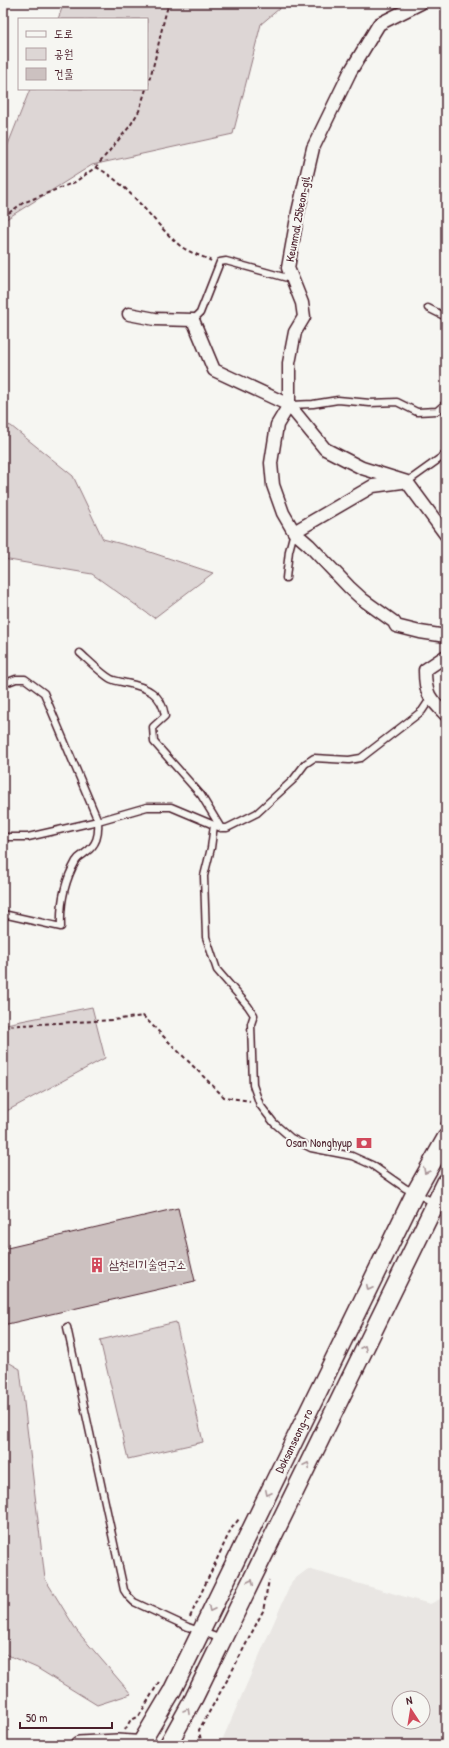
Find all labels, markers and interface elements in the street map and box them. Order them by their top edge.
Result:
legend [18,18,148,90]
text: 도로 [54,25,73,42]
text: 공원 [54,45,73,62]
text: 건물 [54,65,74,82]
street label: Keunmal 25beon-gil [281,174,314,263]
place label: Osan Nonghyup [286,1134,352,1151]
bank icon: Osan Nonghyup [355,1134,373,1152]
one-way arrow [424,1167,431,1175]
building icon: 삼천리기술연구소 [88,1256,106,1274]
place label: 삼천리기술연구소 [109,1256,186,1273]
one-way arrow [366,1284,374,1291]
one-way arrow [359,1345,367,1352]
street label: Doksanseong-ro [271,1406,317,1476]
one-way arrow [303,1462,310,1469]
one-way arrow [265,1488,273,1496]
one-way arrow [246,1579,254,1586]
one-way arrow [208,1605,216,1613]
north arrow [391,1690,431,1730]
text: N [405,1693,413,1708]
scale bar [20,1704,112,1730]
one-way arrow [182,1708,190,1715]
text: 50 m [26,1709,47,1726]

